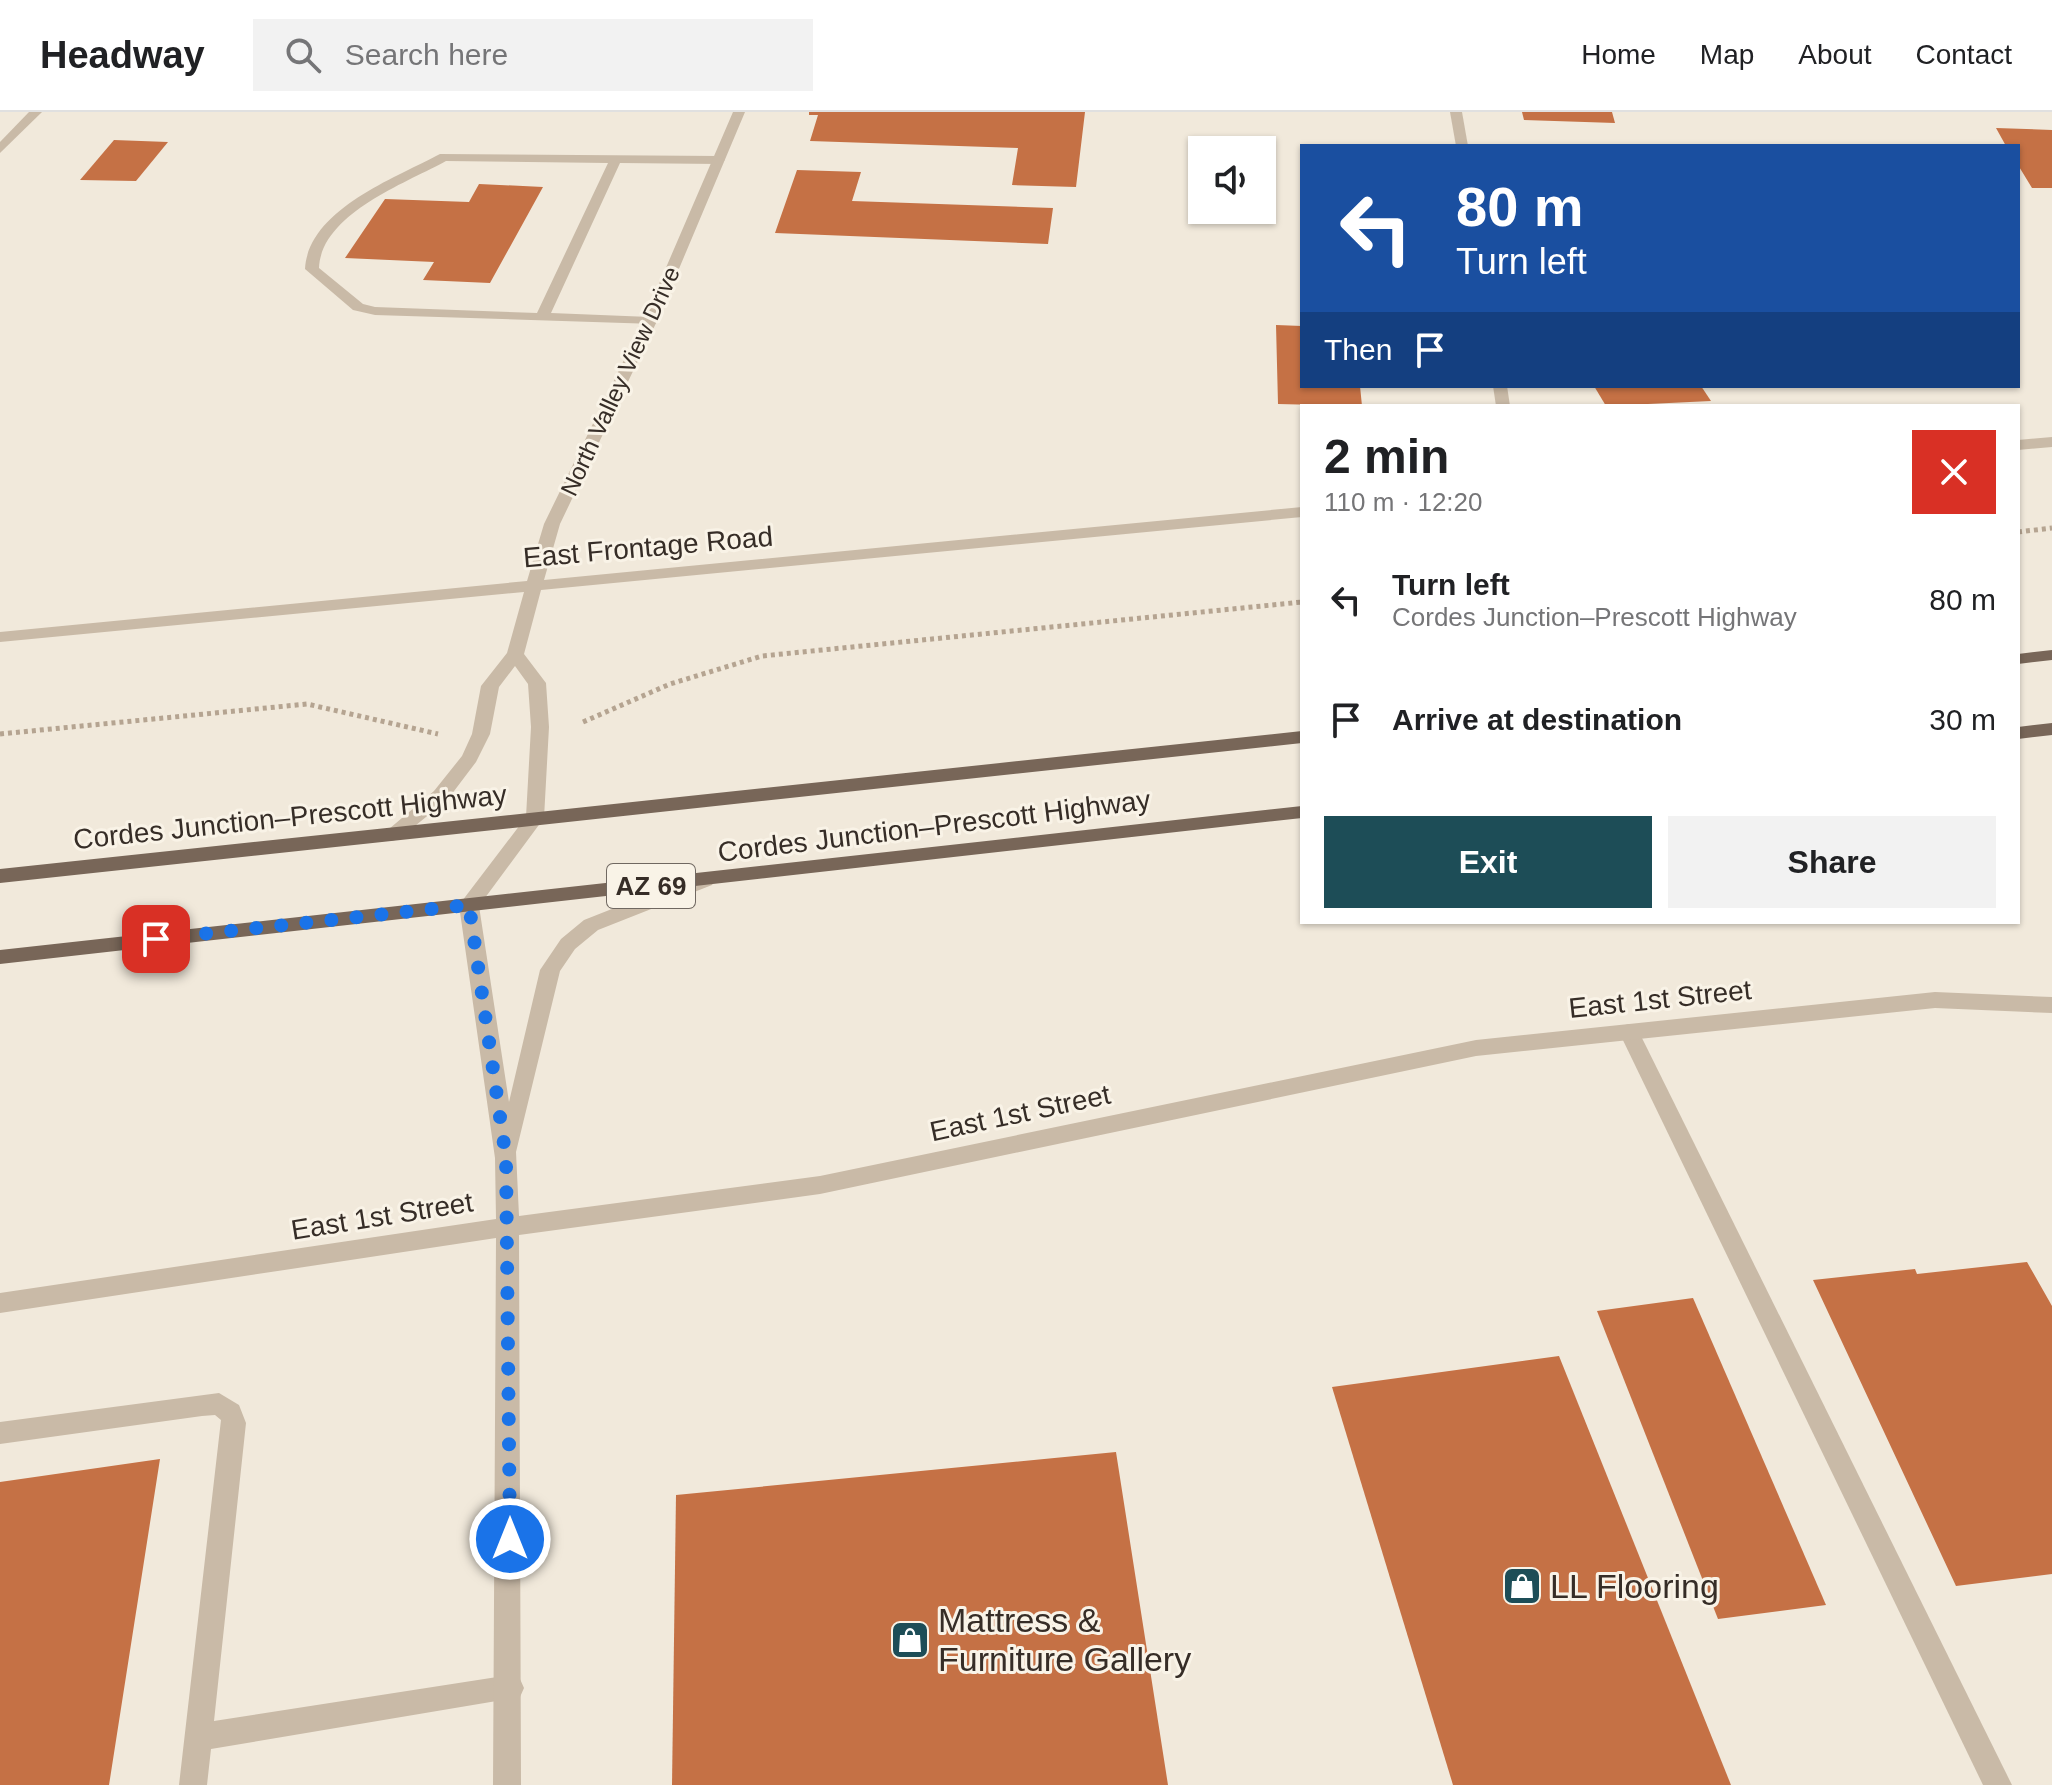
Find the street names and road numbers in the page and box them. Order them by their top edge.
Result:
street label: North Valley View Drive [555,262,685,500]
street label: East Frontage Road [522,521,774,573]
street label: Cordes Junction–Prescott Highway [72,779,508,855]
street label: Cordes Junction–Prescott Highway [716,784,1152,868]
road number: AZ 69 [607,864,695,908]
street label: East 1st Street [1567,974,1753,1024]
street label: East 1st Street [927,1079,1113,1147]
street label: East 1st Street [289,1186,475,1246]

